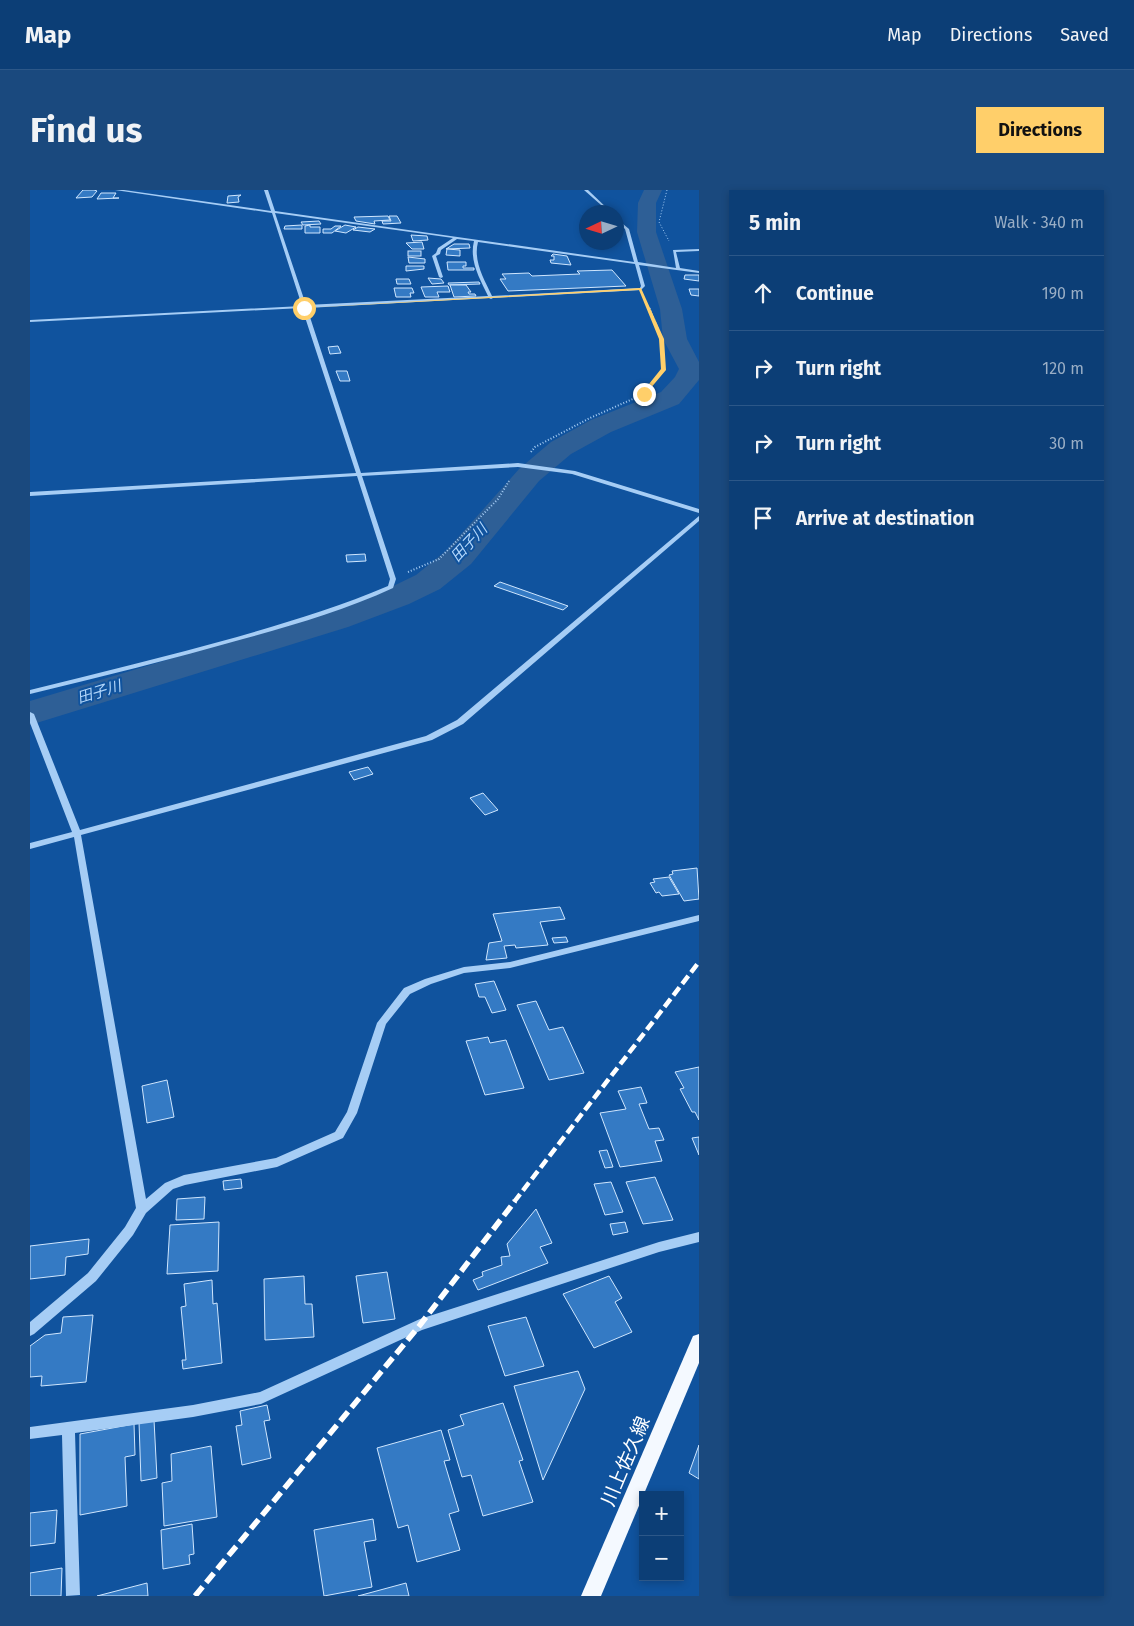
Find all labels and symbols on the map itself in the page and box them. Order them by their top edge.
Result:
north arrow [579,205,624,250]
route start [293,297,316,320]
route end [633,383,656,406]
water label: 田子川 [447,519,492,566]
water label: 田子川 [75,676,125,707]
street label: 川上佐久線 [596,1413,655,1509]

